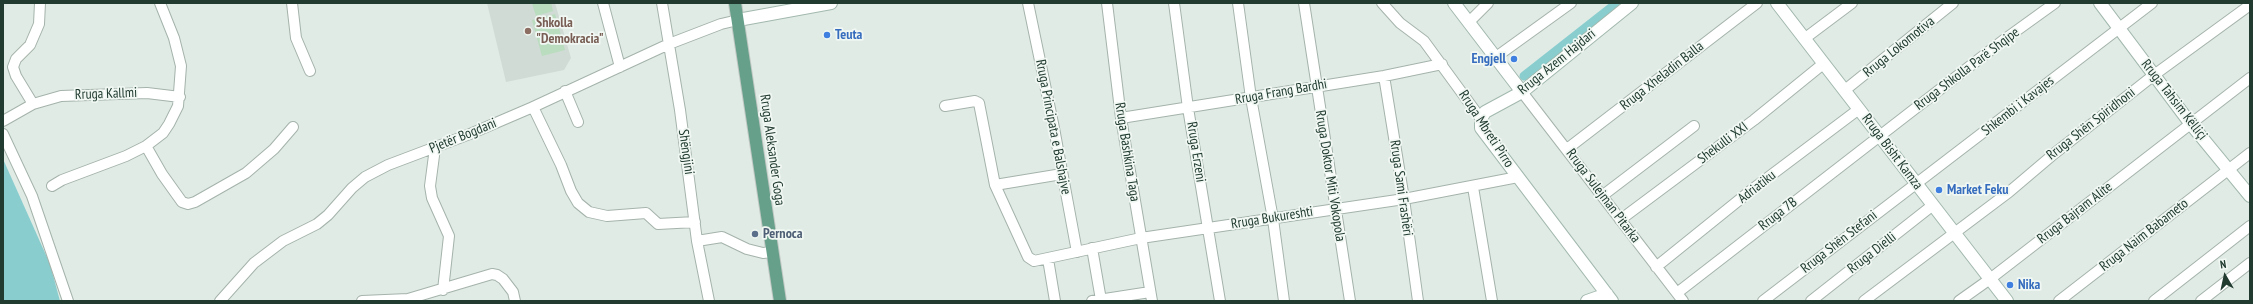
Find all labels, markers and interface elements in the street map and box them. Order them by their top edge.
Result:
street label: Rruga Lokomotiva [1860,13,1938,81]
place label: Shkolla "Demokracia" [536,15,604,48]
street label: Rruga Shkolla Parë Shqipe [1911,24,2023,114]
marker: Shkolla "Demokracia" [523,26,533,36]
street label: Rruga Azem Hajdari [1515,26,1599,98]
place label: Teuta [835,27,862,43]
marker: Teuta [822,30,832,40]
street label: Rruga Xheladin Balla [1617,38,1707,114]
place label: Engjell [1472,51,1506,67]
marker: Engjell [1509,54,1519,64]
street label: Rruga Tahsim Këlliçi [2137,56,2211,144]
street label: Rruga Principata e Balshajve [1032,58,1074,196]
street label: Shkembi i Kavajes [1978,73,2058,139]
street label: Rruga Frang Bardhi [1234,76,1328,108]
street label: Rruga Shën Spiridhoni [2043,84,2139,164]
street label: Rruga Kallmi [75,85,137,103]
street label: Rruga Mbreti Pirro [1455,87,1517,171]
street label: Rruga Aleksander Goga [756,93,788,207]
street label: Rruga Bashkina Taga [1111,101,1143,203]
street label: Rruga Doktor Miti Vokopola [1311,109,1349,243]
street label: Rruga Bisht Kamza [1858,111,1926,193]
street label: Pjetër Bogdani [427,115,499,157]
street label: Shekulli XXI [1694,119,1752,167]
street label: Rruga Erzeni [1183,121,1209,183]
street label: Shëngjini [675,128,697,176]
street label: Rruga Sami Frashëri [1386,139,1416,237]
street label: Rruga Sulejman Pitarka [1562,146,1644,246]
street label: Adriatiku [1735,167,1779,207]
street label: Rruga Bajram Alite [2034,179,2116,247]
place label: Market Feku [1947,182,2009,198]
marker: Market Feku [1934,185,1944,195]
street label: Rruga 7B [1755,194,1801,234]
street label: Rruga Naim Babameto [2096,195,2192,275]
street label: Rruga Bukureshti [1230,203,1314,233]
street label: Rruga Shën Stefani [1798,207,1880,277]
place label: Pernoca [763,226,803,242]
marker: Pernoca [750,229,760,239]
street label: Rruga Dielli [1844,229,1900,277]
north arrow [2205,256,2245,296]
text: N [2219,257,2227,272]
place label: Nika [2018,277,2040,293]
marker: Nika [2005,280,2015,290]

